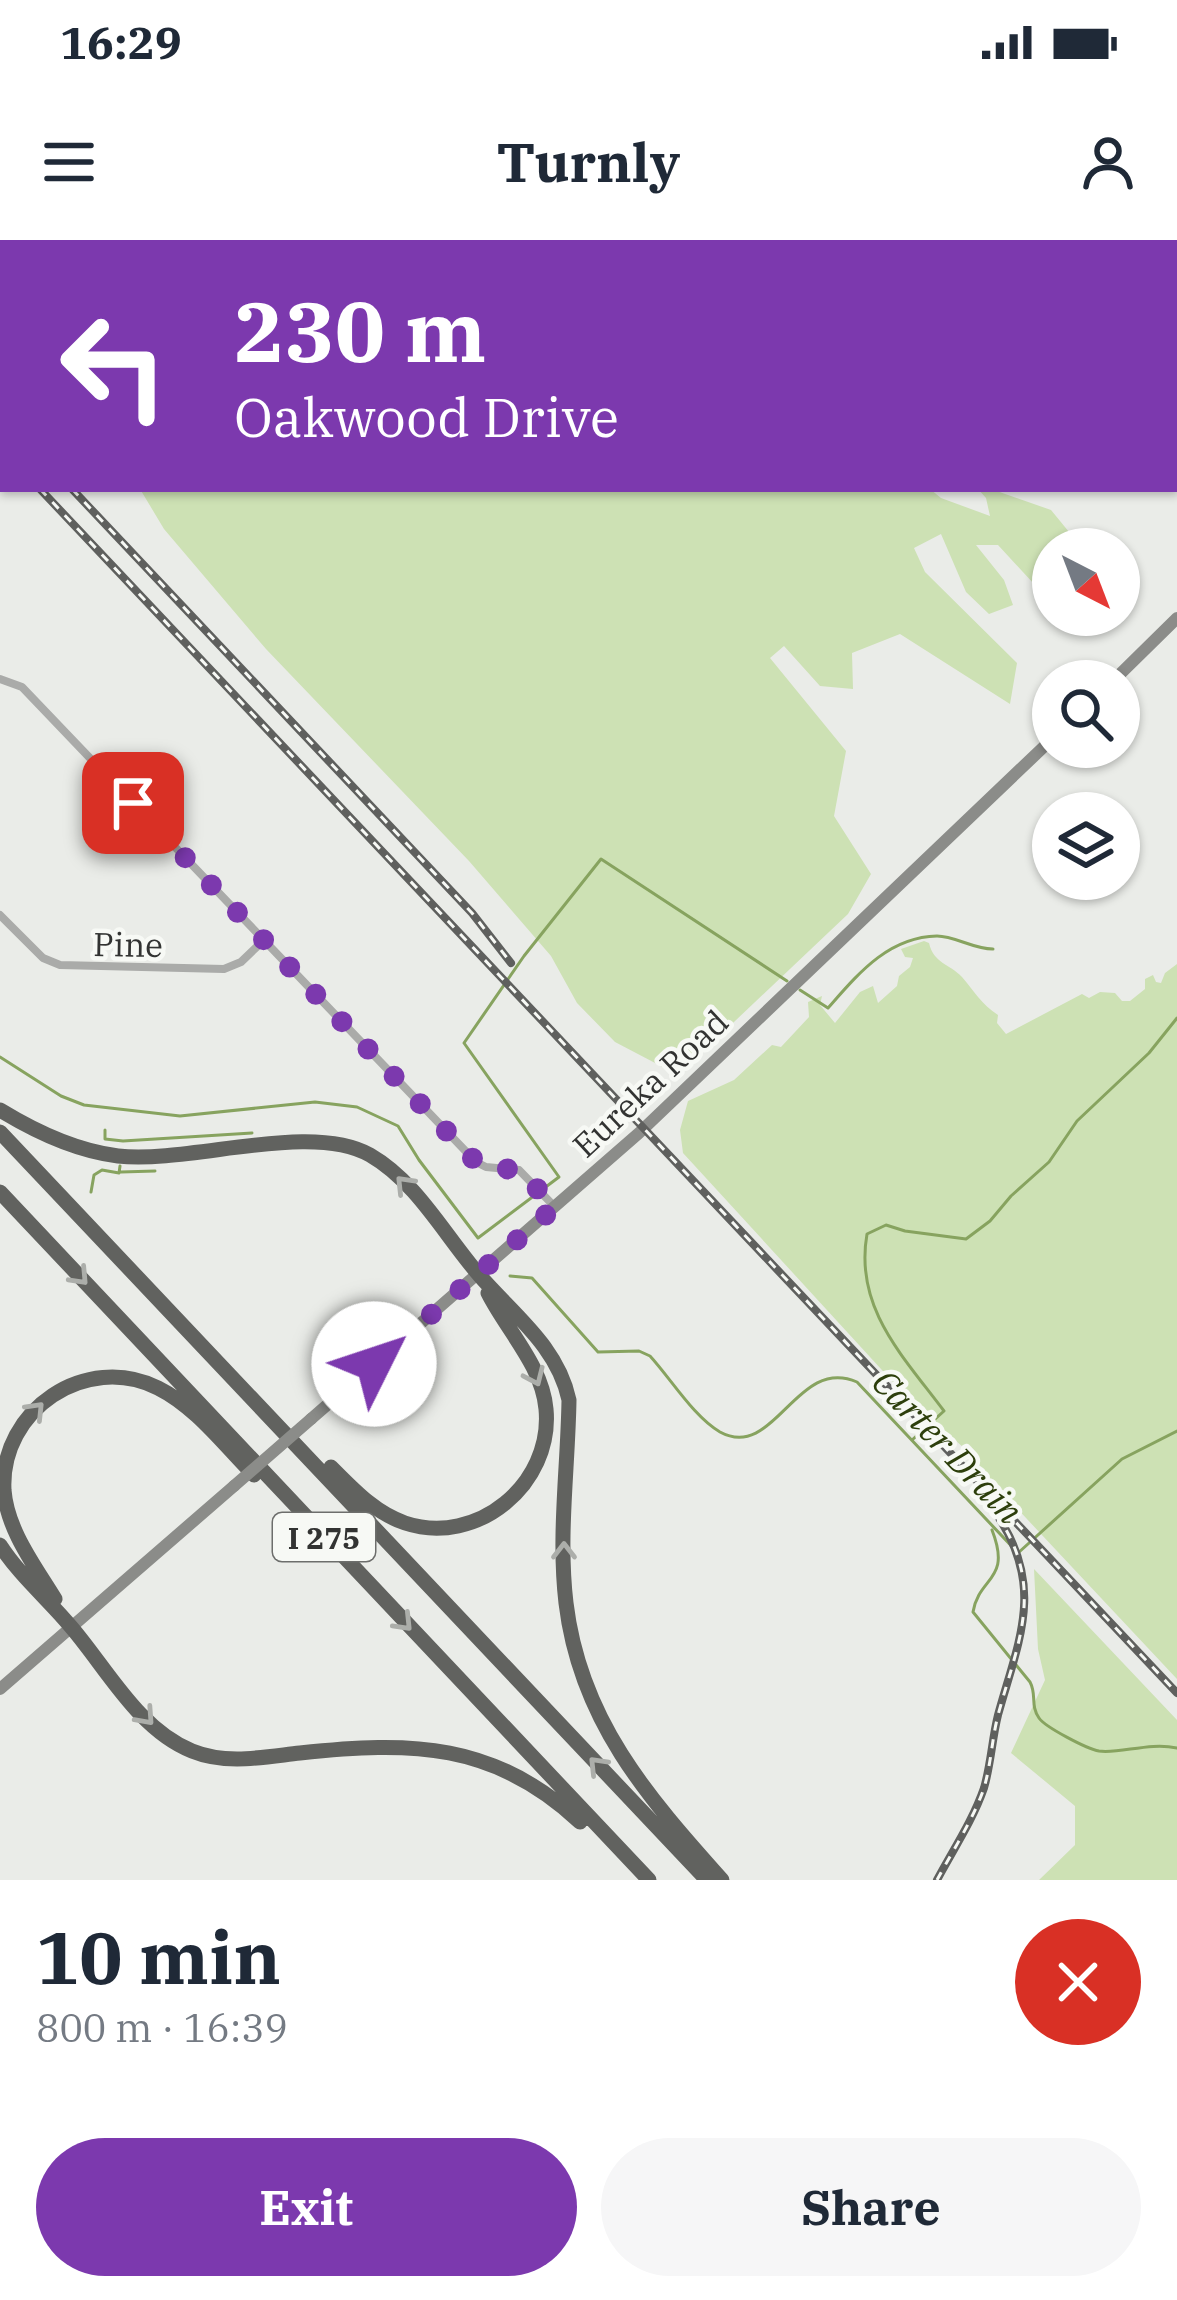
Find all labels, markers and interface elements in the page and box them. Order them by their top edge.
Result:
text: 16:29 [60,13,182,71]
text: Turnly [497,127,680,197]
icon: menu [36,129,102,195]
icon: person [1075,129,1141,195]
text: 230 m [234,276,486,385]
icon: left [36,288,192,444]
text: Oakwood Drive [234,382,619,452]
north arrow [1032,528,1140,636]
map controls [1032,528,1140,900]
button: search [1032,660,1140,768]
pin [82,752,184,854]
icon: arrive [100,770,166,836]
button: layers [1032,792,1140,900]
street label: Pine [93,922,163,966]
street label: Eureka Road [563,1000,737,1166]
one-way arrow [397,1176,419,1198]
one-way arrow [66,1263,88,1285]
position arrow [311,1301,437,1427]
water label: Carter Drain [862,1359,1034,1534]
one-way arrow [520,1364,544,1386]
one-way arrow [21,1402,43,1424]
road number: I 275 [273,1513,375,1561]
one-way arrow [552,1541,578,1560]
one-way arrow [390,1609,412,1631]
one-way arrow [132,1704,154,1725]
one-way arrow [589,1757,611,1779]
text: 10 min [36,1910,281,2004]
button: close [1015,1919,1141,2045]
text: 800 m · 16:39 [36,2002,288,2053]
button: Exit [36,2138,577,2276]
button: Share [601,2138,1141,2276]

